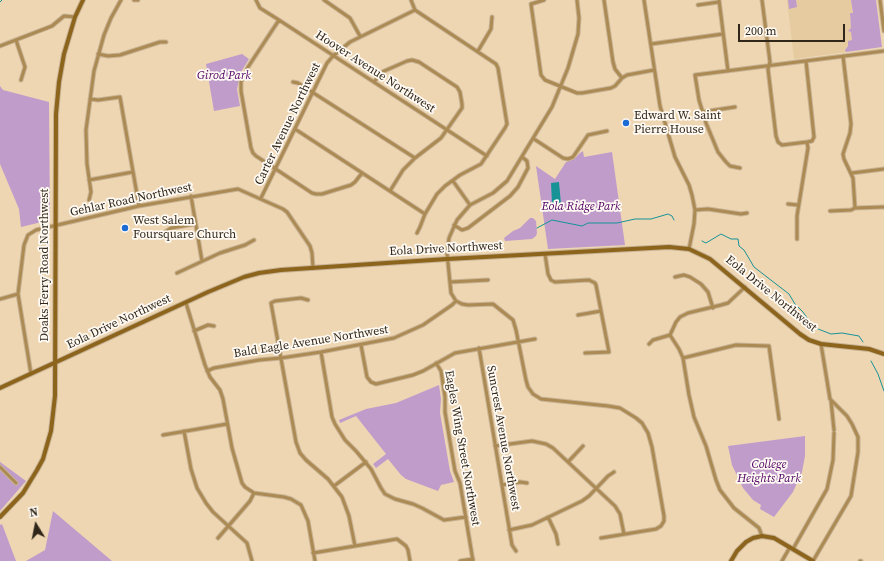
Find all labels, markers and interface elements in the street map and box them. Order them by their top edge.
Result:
scale bar [740,16,847,42]
text: 200 m [745,23,777,39]
street label: Hoover Avenue Northwest [312,28,438,116]
street label: Carter Avenue Northwest [252,60,324,188]
park label: Girod Park [197,69,251,83]
place label: Edward W. Saint Pierre House [634,109,721,137]
marker: Edward W. Saint Pierre House [621,118,631,128]
street label: Gehlar Road Northwest [69,180,193,220]
street label: Doaks Ferry Road Northwest [38,189,52,341]
park label: Eola Ridge Park [541,200,621,214]
place label: West Salem Foursquare Church [133,214,236,242]
marker: West Salem Foursquare Church [120,223,130,233]
street label: Eola Drive Northwest [389,239,503,259]
street label: Eola Drive Northwest [722,253,820,335]
street label: Eola Drive Northwest [65,292,173,352]
street label: Bald Eagle Avenue Northwest [233,323,389,361]
street label: Suncrest Avenue Northwest [483,364,523,512]
street label: Eagles Wing Street Northwest [441,369,483,527]
park label: College Heights Park [737,458,801,486]
north arrow [16,505,56,545]
text: N [29,505,39,521]

